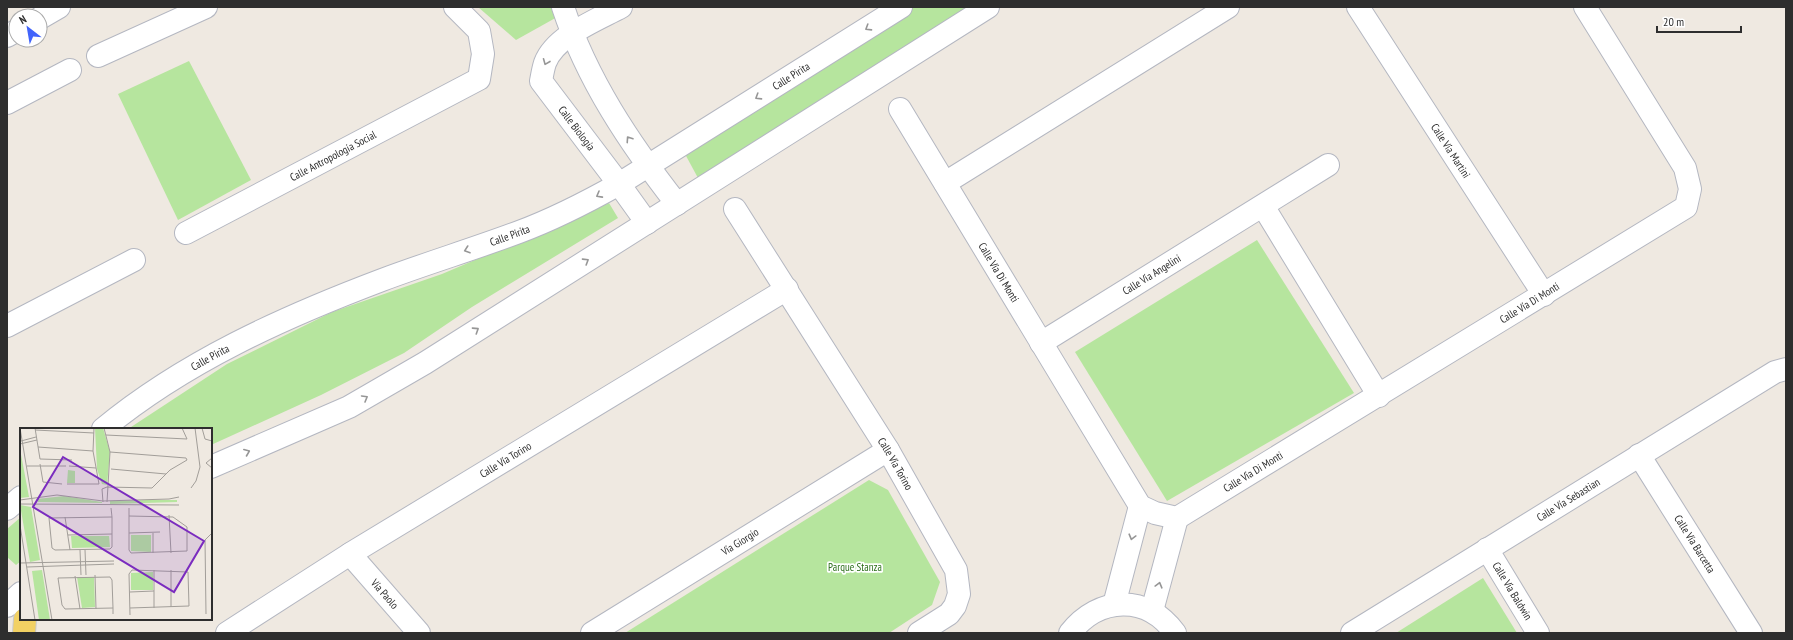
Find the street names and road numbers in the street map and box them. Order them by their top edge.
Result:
street label: Calle Pirita [770,59,812,93]
street label: Calle Biología [555,103,598,153]
street label: Calle Vía Martini [1428,121,1474,181]
street label: Calle Antropología Social [287,127,379,184]
street label: Calle Pirita [488,222,532,249]
street label: Calle Vía Di Monti [975,240,1022,305]
street label: Calle Vía Angelini [1120,251,1183,298]
street label: Calle Vía Di Monti [1497,279,1562,326]
street label: Calle Pirita [188,341,232,374]
street label: Calle Vía Torino [875,435,916,492]
street label: Calle Vía Torino [477,439,534,481]
street label: Calle Vía Di Monti [1220,448,1285,495]
street label: Calle Vía Sebastian [1534,475,1603,524]
street label: Calle Vía Barcetta [1671,512,1718,576]
street label: Vía Giorgio [718,525,761,559]
street label: Calle Vía Baldwin [1489,559,1536,623]
street label: Vía Paolo [367,575,402,612]

